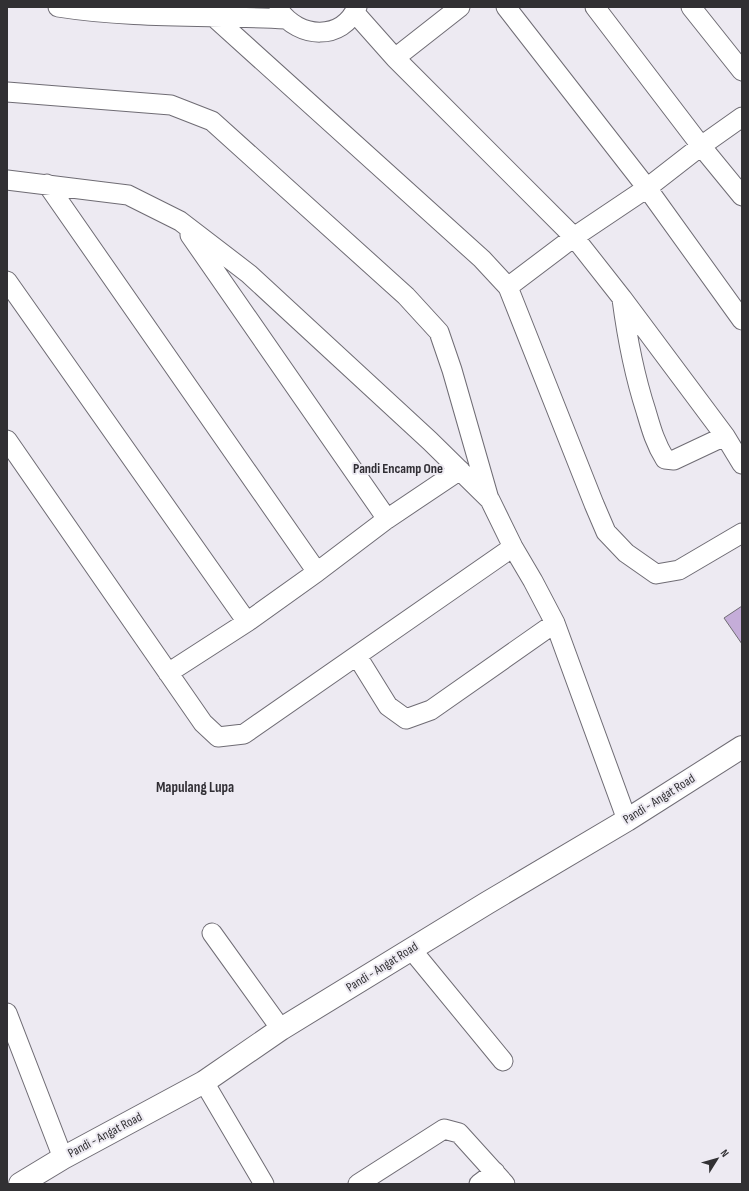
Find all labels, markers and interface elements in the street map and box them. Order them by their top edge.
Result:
district label: Pandi Encamp One [353,460,443,477]
street label: Pandi - Angat Road [620,771,698,827]
district label: Mapulang Lupa [156,778,234,797]
street label: Pandi - Angat Road [343,939,421,995]
street label: Pandi - Angat Road [65,1109,145,1161]
north arrow [697,1139,737,1179]
text: N [718,1147,732,1160]

